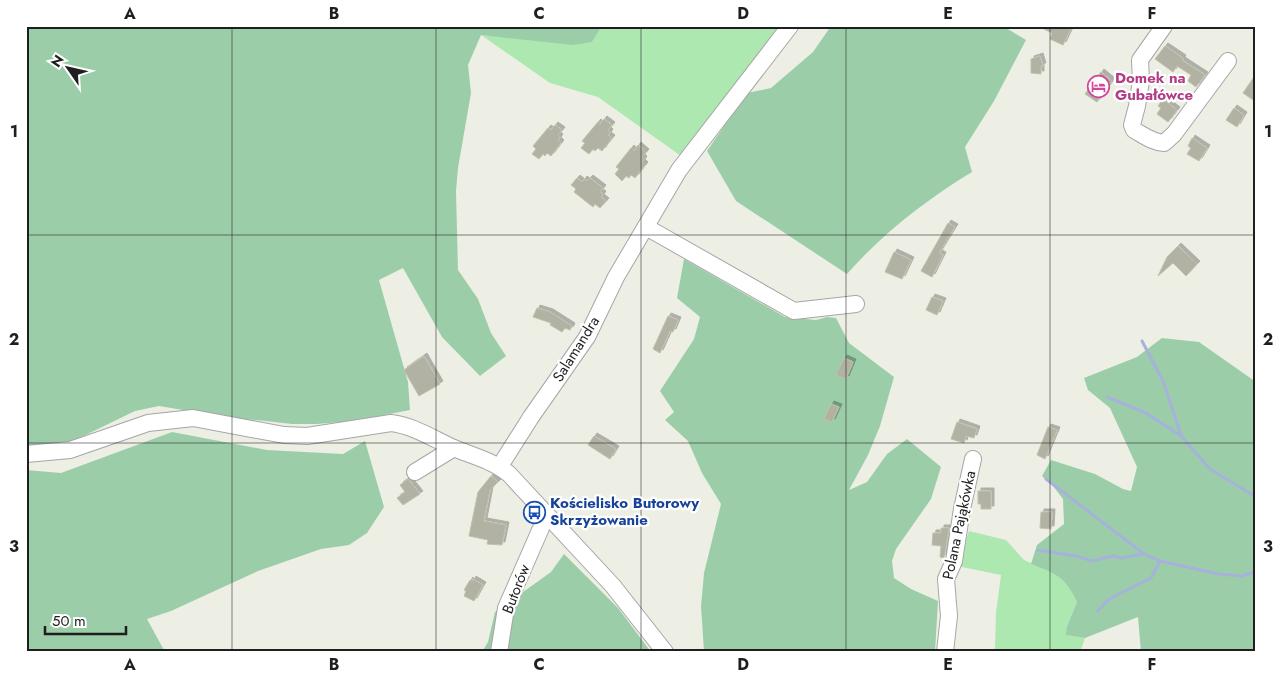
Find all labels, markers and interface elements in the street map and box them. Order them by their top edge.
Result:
text: A [123,2,136,25]
text: B [329,2,339,25]
text: C [533,2,545,25]
text: D [737,2,749,25]
text: E [943,2,953,25]
text: F [1148,2,1156,25]
north arrow [42,42,92,92]
text: N [46,51,69,71]
place label: Domek na Gubałówce [1115,67,1193,106]
hotel icon: Domek na Gubałówce [1087,75,1111,99]
text: 1 [10,120,18,143]
text: 1 [1264,120,1272,143]
street label: Salamandra [547,312,605,386]
text: 2 [9,328,19,351]
text: 2 [1263,328,1273,351]
street label: Polana Pająkówka [937,469,981,581]
place label: Kościelisko Butorowy Skrzyżowanie [550,492,699,531]
bus stop icon: Kościelisko Butorowy Skrzyżowanie [522,500,546,524]
text: 3 [9,535,19,558]
text: 3 [1263,535,1273,558]
street label: Butorów [497,560,536,617]
scale bar [45,603,126,635]
text: 50 m [52,610,86,632]
text: A [123,653,136,676]
text: B [329,653,339,676]
text: C [533,653,545,676]
text: D [737,653,749,676]
text: E [943,653,953,676]
text: F [1148,653,1156,676]

